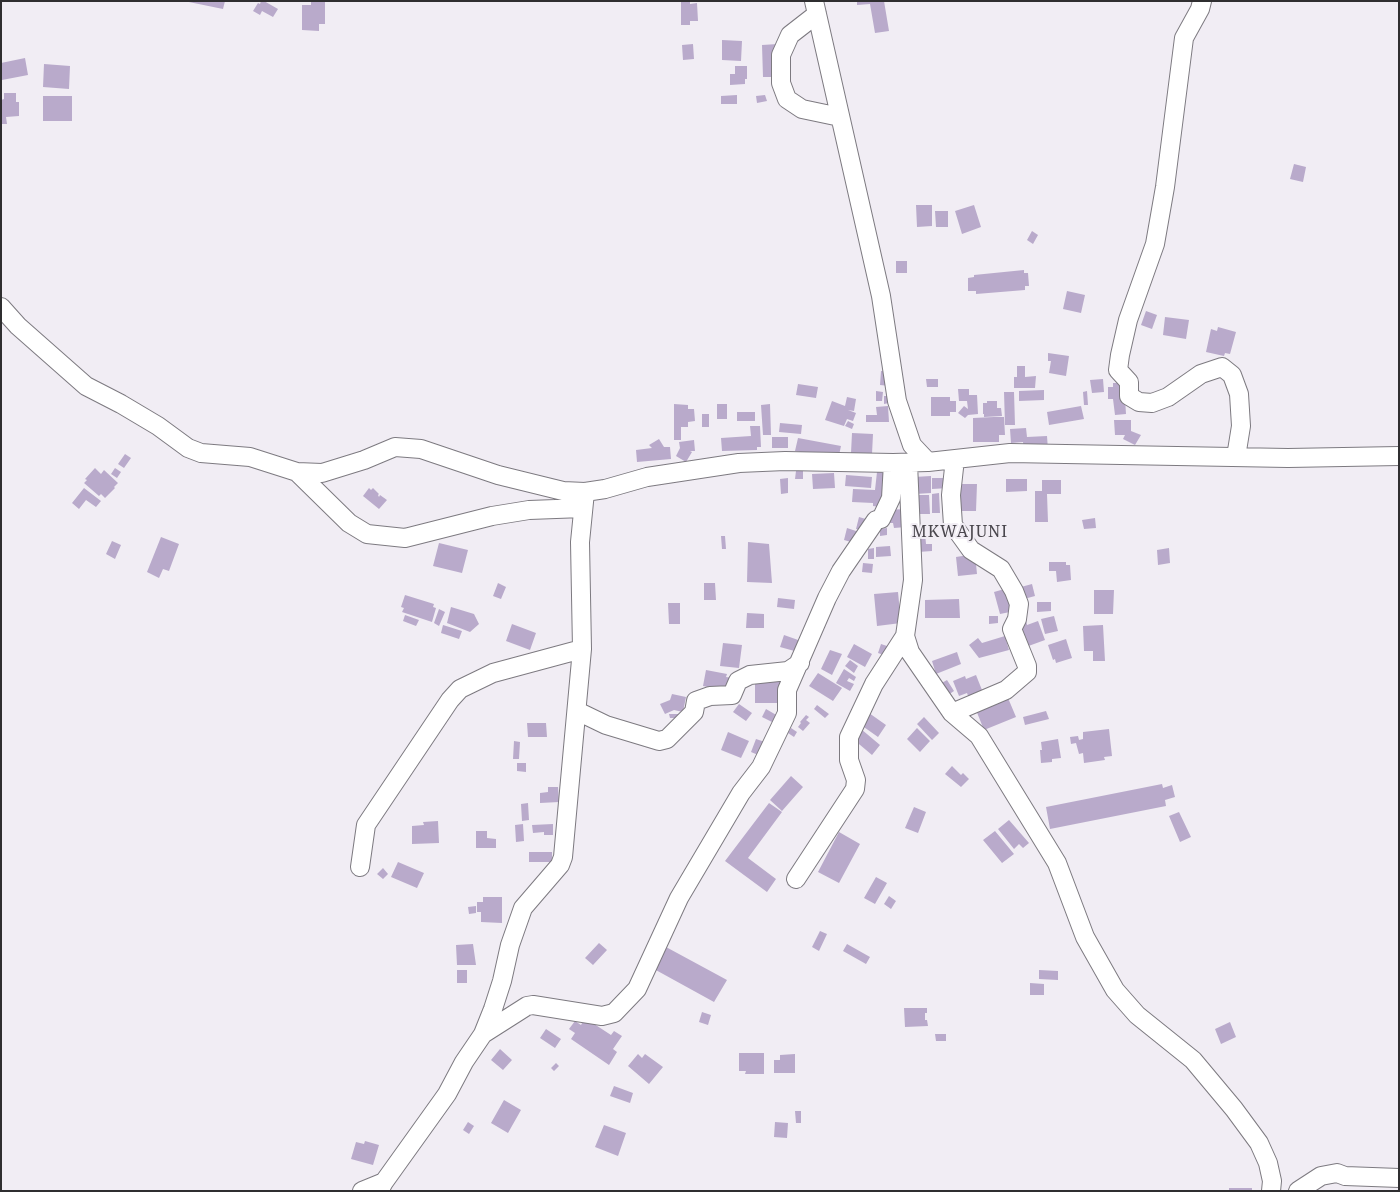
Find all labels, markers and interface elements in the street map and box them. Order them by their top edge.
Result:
district label: MKWAJUNI [912,522,1008,542]

